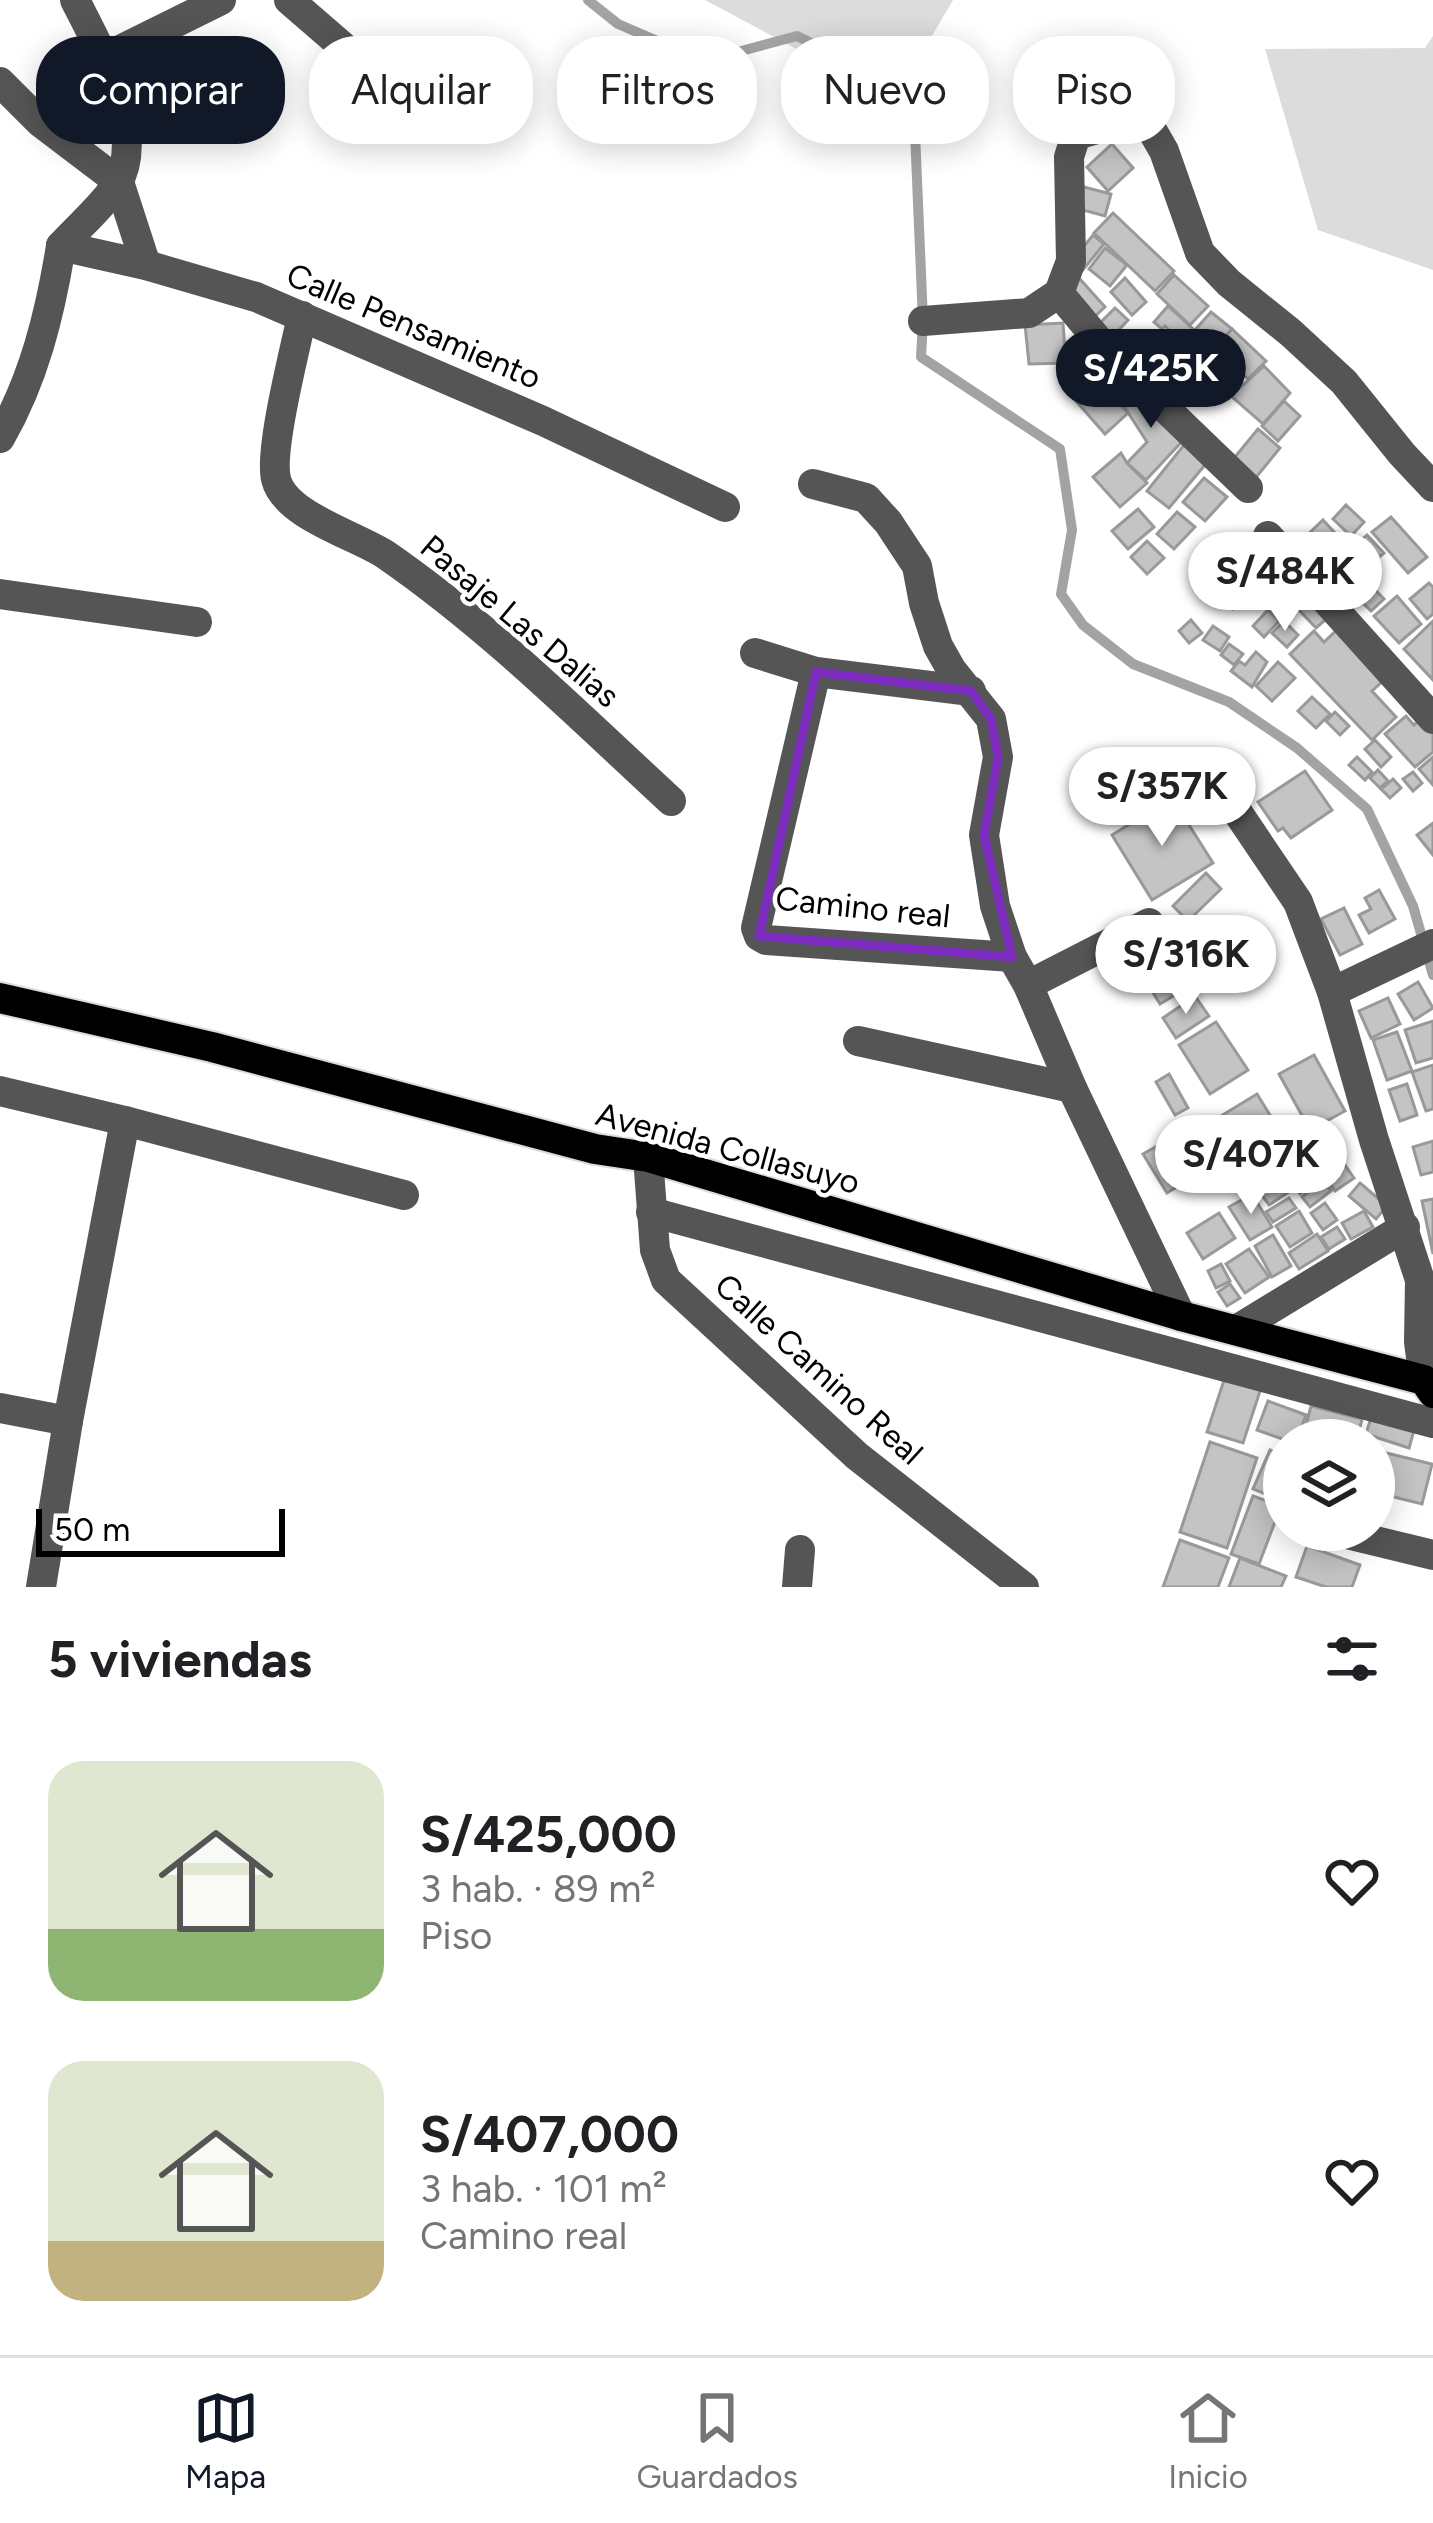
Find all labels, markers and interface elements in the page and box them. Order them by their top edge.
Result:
chip: Comprar [36,36,285,144]
chip: Alquilar [309,36,533,144]
chip: Filtros [557,36,757,144]
chip: Nuevo [781,36,989,144]
chip: Piso [1013,36,1175,144]
street label: Calle Pensamiento [281,255,547,397]
pin: S/425K [1053,329,1249,431]
text: S/425K [1083,344,1219,391]
street label: Pasaje Las Dalias [413,527,627,715]
pin: S/484K [1187,532,1383,634]
text: S/484K [1215,547,1355,594]
pin: S/357K [1064,747,1260,849]
text: S/357K [1096,762,1228,809]
street label: Camino real [774,878,952,936]
pin: S/316K [1088,915,1284,1017]
text: S/316K [1122,930,1250,977]
street label: Avenida Collasuyo [592,1094,864,1202]
pin: S/407K [1153,1115,1349,1217]
text: S/407K [1182,1130,1320,1177]
street label: Calle Camino Real [707,1265,931,1473]
map controls [1263,1419,1395,1551]
button: layers [1263,1419,1395,1551]
scale bar [36,1503,285,1556]
text: 50 m [54,1510,130,1549]
icon: filters [1319,1626,1385,1692]
text: 5 viviendas [48,1629,312,1690]
text: S/425,000 [420,1804,677,1865]
icon: home [144,1809,288,1953]
icon: heart [1319,1848,1385,1914]
text: 3 hab. · 89 m² [420,1865,656,1912]
text: Piso [420,1912,492,1959]
text: S/407,000 [420,2104,679,2165]
icon: home [144,2109,288,2253]
icon: heart [1319,2148,1385,2214]
text: 3 hab. · 101 m² [420,2165,667,2212]
text: Camino real [420,2212,627,2259]
tab: Mapa [185,2385,266,2496]
tab: Guardados [636,2385,798,2496]
tab: Inicio [1168,2385,1248,2496]

